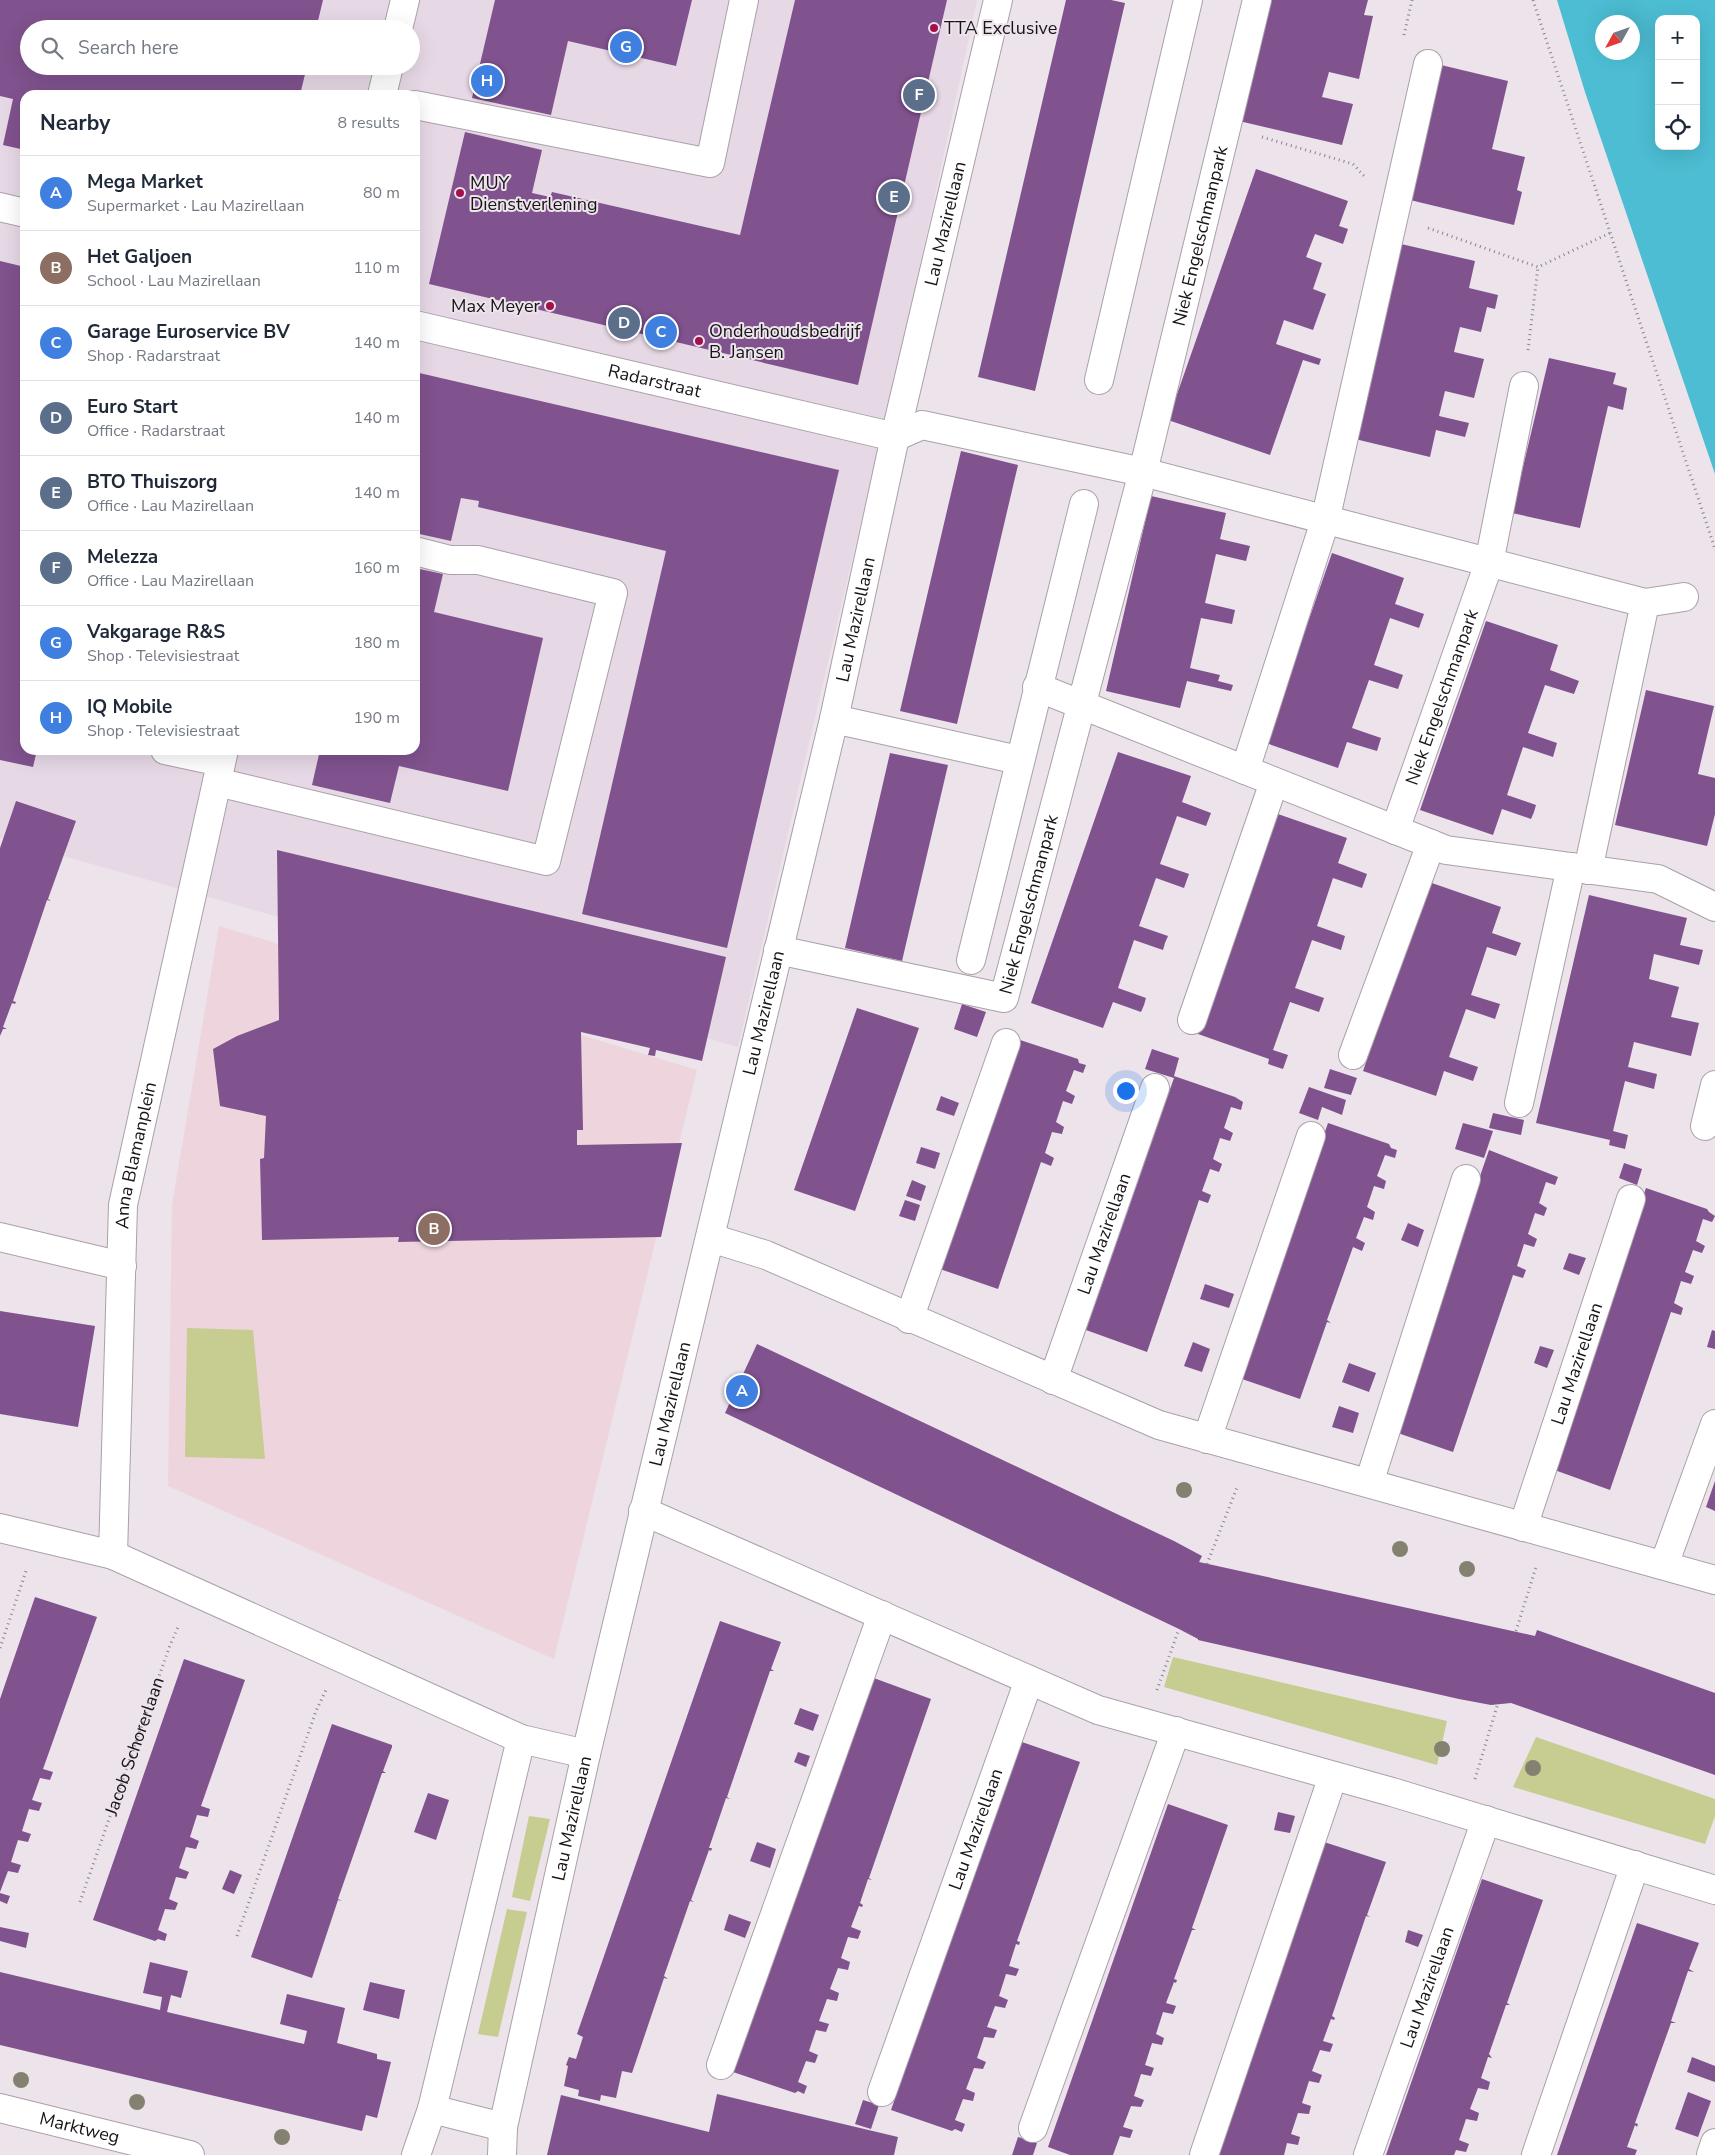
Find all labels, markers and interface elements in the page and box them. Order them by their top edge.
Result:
north arrow [1595,15,1640,60]
map controls [1655,15,1700,150]
button: + [1655,15,1700,60]
place label: TTA Exclusive [944,16,1057,40]
search box [20,20,420,75]
marker: TTA Exclusive [928,22,940,34]
pin: G [610,28,642,66]
icon: search [38,34,66,62]
text: Search here [78,35,179,61]
button: − [1655,60,1700,105]
pin: H [471,62,503,100]
pin: F [903,76,935,114]
button: locate [1655,105,1700,150]
text: Nearby [40,109,110,137]
text: 8 results [338,112,400,134]
street label: Niek Engelschmanpark [1167,142,1234,329]
street label: Lau Mazirellaan [919,159,972,288]
text: Mega Market [87,169,203,195]
place label: MUY Dienstverlening [470,171,597,216]
pin: E [878,178,910,216]
text: A [50,182,62,204]
text: 80 m [363,182,400,204]
marker: MUY Dienstverlening [454,187,466,199]
text: Supermarket · Lau Mazirellaan [87,195,304,217]
text: Het Galjoen [87,244,192,270]
text: B [50,257,62,279]
text: 110 m [353,257,400,279]
text: School · Lau Mazirellaan [87,270,261,292]
place label: Max Meyer [451,294,541,318]
marker: Max Meyer [544,300,556,312]
pin: D [608,304,640,342]
pin: C [645,313,677,351]
text: Garage Euroservice BV [87,319,290,345]
place label: Onderhoudsbedrijf B. Jansen [709,319,861,364]
text: C [51,332,61,354]
text: 140 m [353,332,400,354]
marker: Onderhoudsbedrijf B. Jansen [693,335,705,347]
text: Shop · Radarstraat [87,345,220,367]
street label: Radarstraat [606,358,704,403]
text: Euro Start [87,394,178,420]
text: D [50,407,62,429]
text: 140 m [353,407,400,429]
text: Office · Radarstraat [87,420,225,442]
text: BTO Thuiszorg [87,469,217,495]
text: E [51,482,61,504]
text: 140 m [353,482,400,504]
text: Office · Lau Mazirellaan [87,495,254,517]
text: Melezza [87,544,158,570]
street label: Lau Mazirellaan [830,555,881,684]
text: F [52,557,61,579]
text: 160 m [353,557,400,579]
text: Office · Lau Mazirellaan [87,570,254,592]
street label: Niek Engelschmanpark [1400,605,1484,788]
text: Vakgarage R&S [87,619,225,645]
text: G [50,632,62,654]
text: 180 m [353,632,400,654]
text: Shop · Televisiestraat [87,645,239,667]
text: IQ Mobile [87,694,172,720]
text: H [50,707,62,729]
text: 190 m [353,707,400,729]
text: Shop · Televisiestraat [87,720,239,742]
street label: Niek Engelschmanpark [994,811,1064,997]
street label: Lau Mazirellaan [737,948,790,1078]
your location [1113,1078,1139,1104]
street label: Anna Blamanplein [110,1080,162,1229]
street label: Lau Mazirellaan [1072,1170,1136,1298]
pin: B [418,1210,450,1248]
street label: Lau Mazirellaan [1545,1299,1608,1428]
street label: Lau Mazirellaan [643,1339,696,1469]
pin: A [726,1372,758,1410]
street label: Jacob Schorerlaan [99,1674,170,1820]
street label: Lau Mazirellaan [546,1754,597,1883]
street label: Lau Mazirellaan [943,1765,1008,1893]
street label: Lau Mazirellaan [1395,1923,1460,2051]
street label: Marktweg [37,2106,122,2149]

